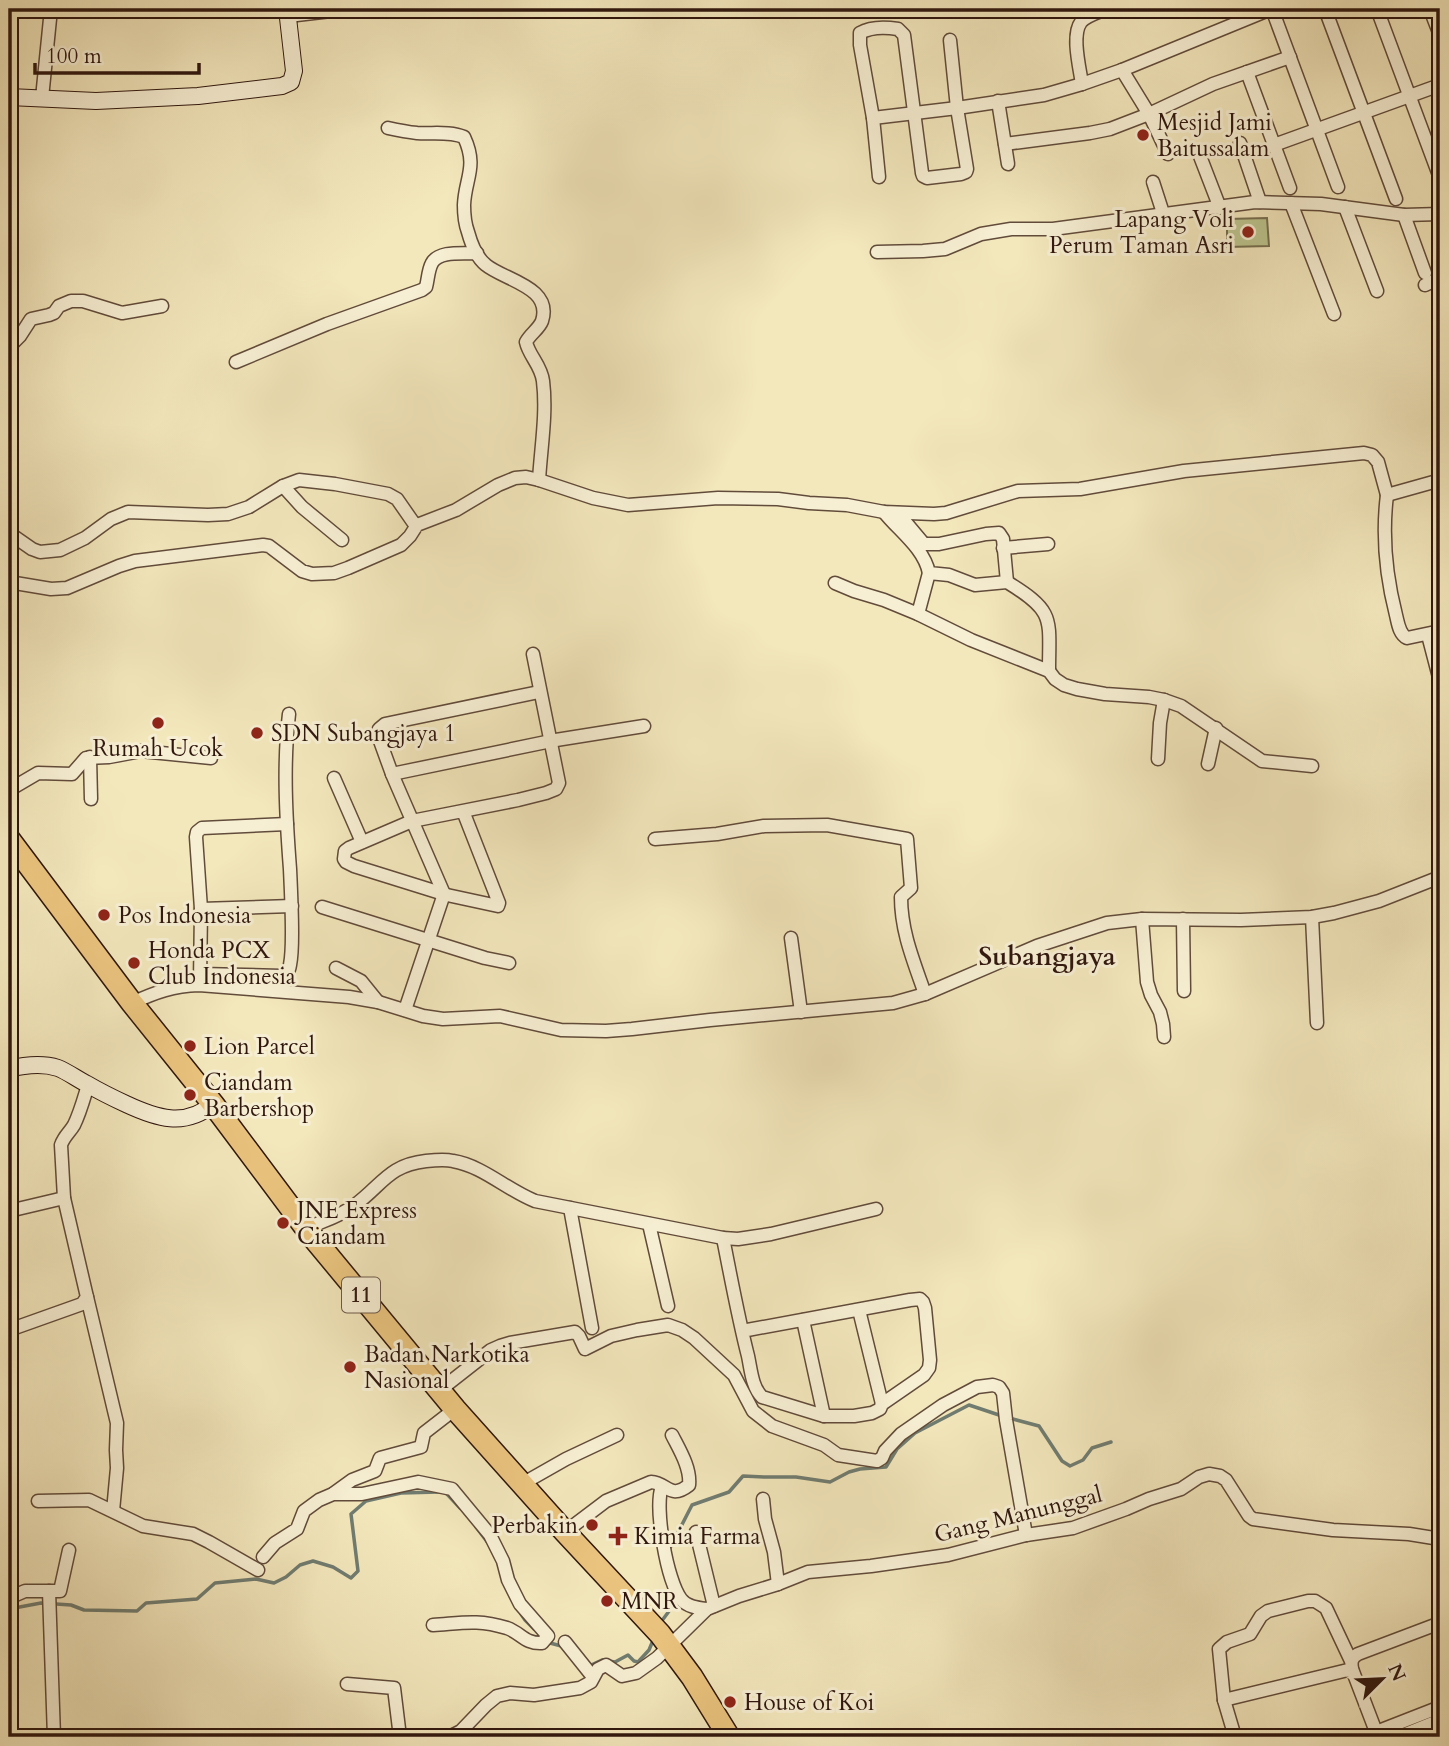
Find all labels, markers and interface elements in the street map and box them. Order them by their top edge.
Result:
scale bar [35,32,200,76]
text: 100 m [46,42,102,71]
place label: Mesjid Jami Baitussalam [1157,107,1272,164]
marker: Mesjid Jami Baitussalam [1135,127,1151,143]
place label: Lapang Voli Perum Taman Asri [1049,204,1234,261]
marker: Lapang Voli Perum Taman Asri [1240,224,1256,240]
marker: Rumah Ucok [150,715,166,731]
place label: SDN Subangjaya 1 [271,718,456,749]
marker: SDN Subangjaya 1 [249,725,265,741]
place label: Rumah Ucok [93,733,224,764]
place label: Pos Indonesia [118,900,251,931]
marker: Pos Indonesia [96,907,112,923]
place label: Honda PCX Club Indonesia [148,935,296,992]
district label: Subangjaya [978,939,1116,974]
marker: Honda PCX Club Indonesia [126,955,142,971]
place label: Lion Parcel [204,1031,315,1062]
marker: Lion Parcel [182,1038,198,1054]
place label: Ciandam Barbershop [204,1067,314,1124]
marker: Ciandam Barbershop [182,1087,198,1103]
place label: JNE Express Ciandam [294,1195,417,1252]
marker: JNE Express Ciandam [275,1215,291,1231]
road number: 11 [342,1278,380,1312]
place label: Badan Narkotika Nasional [364,1339,530,1396]
marker: Badan Narkotika Nasional [342,1359,358,1375]
street label: Gang Manunggal [931,1479,1106,1550]
place label: Perbakin [491,1510,578,1541]
marker: Perbakin [584,1517,600,1533]
place label: Kimia Farma [634,1521,761,1552]
marker: Kimia Farma [608,1526,628,1546]
place label: MNR [621,1586,678,1617]
marker: MNR [599,1593,615,1609]
north arrow [1348,1644,1418,1714]
text: N [1381,1660,1412,1686]
place label: House of Koi [744,1687,874,1718]
marker: House of Koi [722,1694,738,1710]

